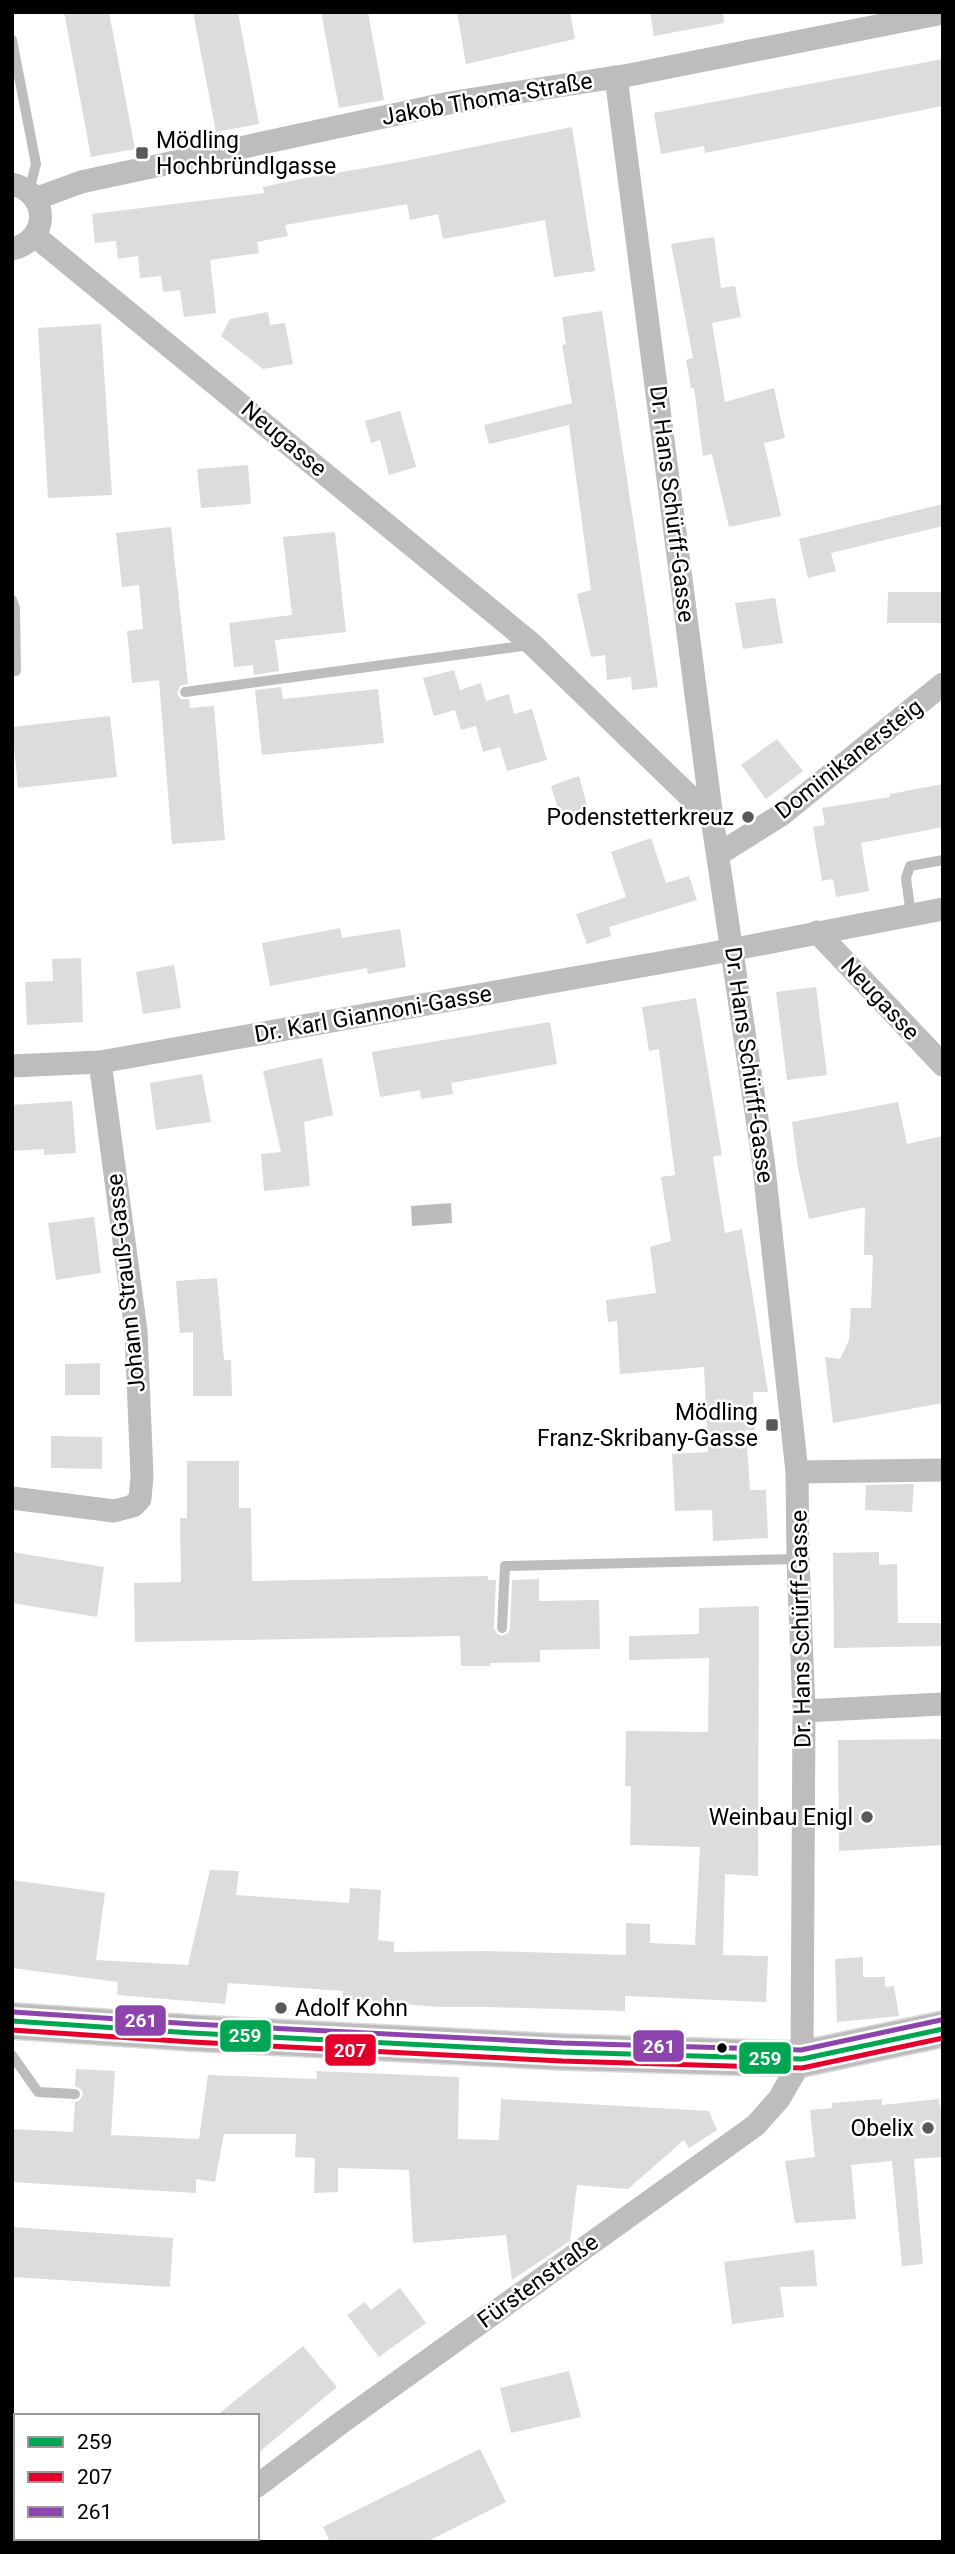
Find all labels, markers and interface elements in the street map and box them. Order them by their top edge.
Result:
street label: Jakob Thoma-Straße [379,67,595,131]
place label: Mödling Hochbründlgasse [156,127,336,180]
marker: Mödling Hochbründlgasse [134,145,150,161]
street label: Dr. Hans Schürff-Gasse [644,384,700,624]
street label: Neugasse [236,396,332,482]
street label: Dominikanersteig [770,693,928,825]
place label: Podenstetterkreuz [546,804,734,831]
marker: Podenstetterkreuz [740,809,756,825]
street label: Dr. Hans Schürff-Gasse [719,945,779,1185]
street label: Neugasse [835,952,925,1046]
street label: Dr. Karl Giannoni-Gasse [252,980,494,1048]
street label: Johann Strauß-Gasse [101,1172,151,1394]
place label: Mödling Franz-Skribany-Gasse [537,1399,758,1452]
marker: Mödling Franz-Skribany-Gasse [764,1417,780,1433]
street label: Dr. Hans Schürff-Gasse [785,1510,817,1748]
place label: Weinbau Enigl [709,1804,853,1831]
marker: Weinbau Enigl [859,1809,875,1825]
place label: Adolf Kohn [295,1995,408,2022]
marker: Adolf Kohn [273,2000,289,2016]
line badge: 261 [114,2004,167,2037]
text: 261 [125,2009,157,2032]
line badge: 259 [219,2019,272,2053]
text: 259 [229,2024,261,2047]
line badge: 261 [632,2029,685,2063]
line badge: 207 [324,2033,377,2067]
text: 261 [643,2035,675,2058]
text: 207 [334,2039,366,2062]
unlabelled marker [715,2041,729,2055]
line badge: 259 [738,2041,792,2075]
text: 259 [749,2047,781,2070]
place label: Obelix [850,2115,914,2142]
marker: Obelix [920,2120,936,2136]
street label: Fürstenstraße [472,2228,604,2334]
legend [14,2414,259,2540]
text: 259 [77,2430,112,2454]
text: 207 [77,2465,112,2489]
text: 261 [77,2500,112,2524]

